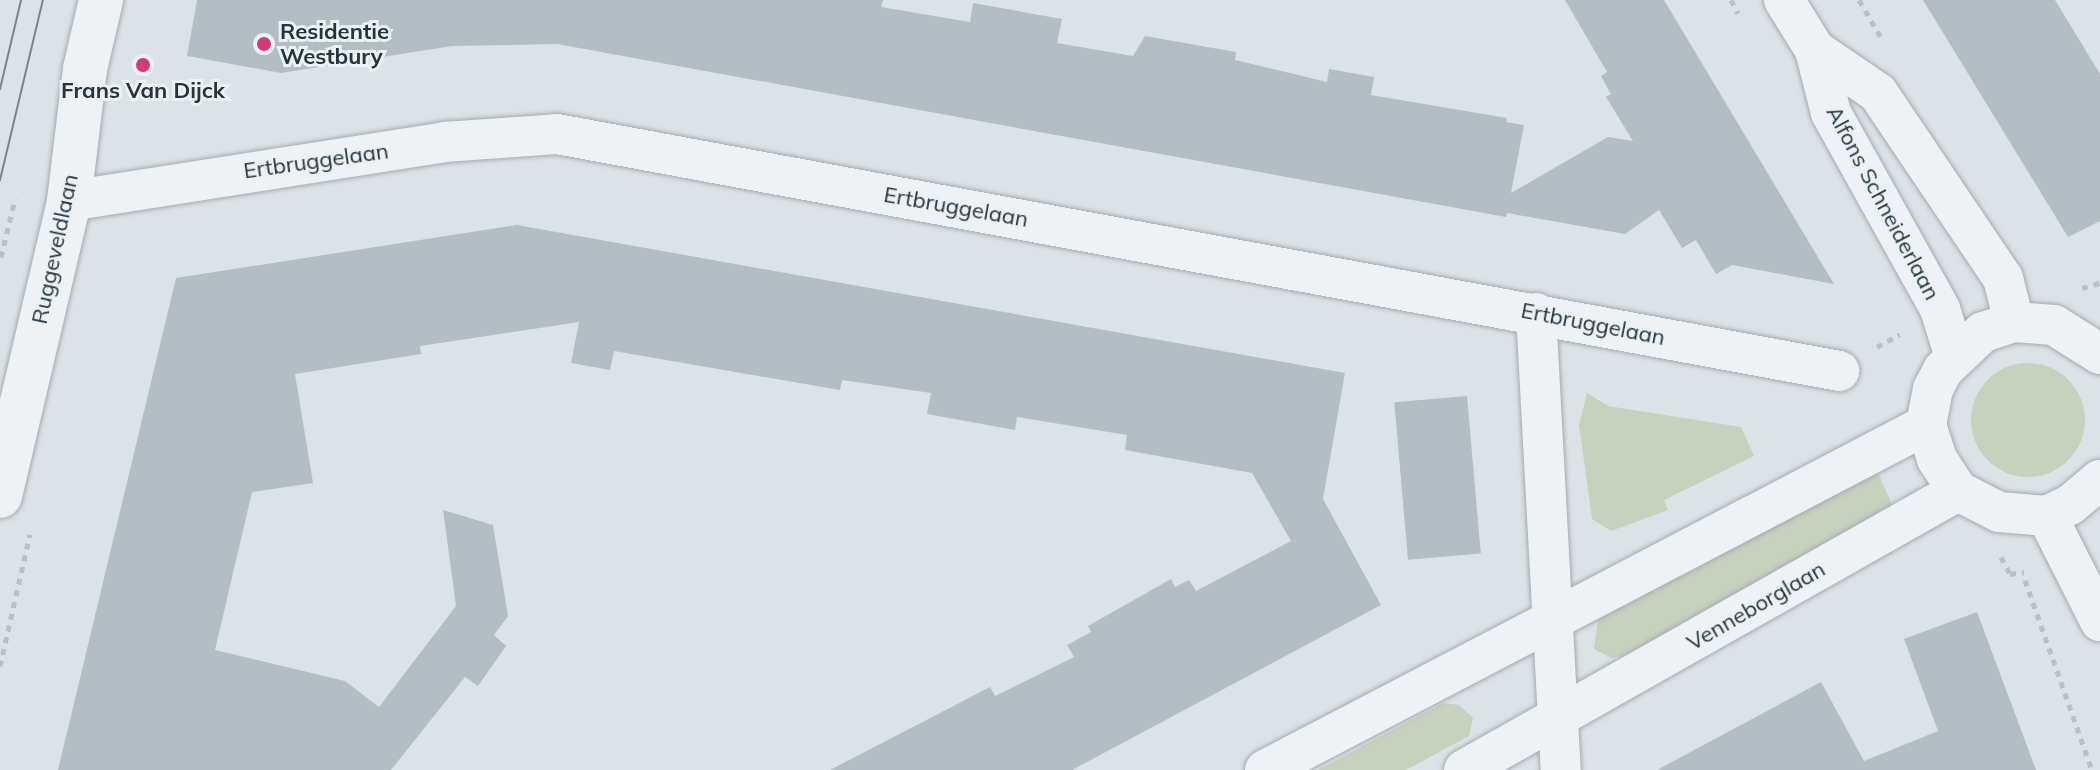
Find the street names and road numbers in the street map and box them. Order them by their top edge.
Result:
street label: Alfons Schneiderlaan [1821,101,1945,305]
street label: Ertbruggelaan [242,138,390,184]
street label: Ruggeveldlaan [26,172,84,326]
street label: Ertbruggelaan [882,181,1030,233]
street label: Ertbruggelaan [1519,297,1667,351]
street label: Venneborglaan [1682,556,1830,656]

